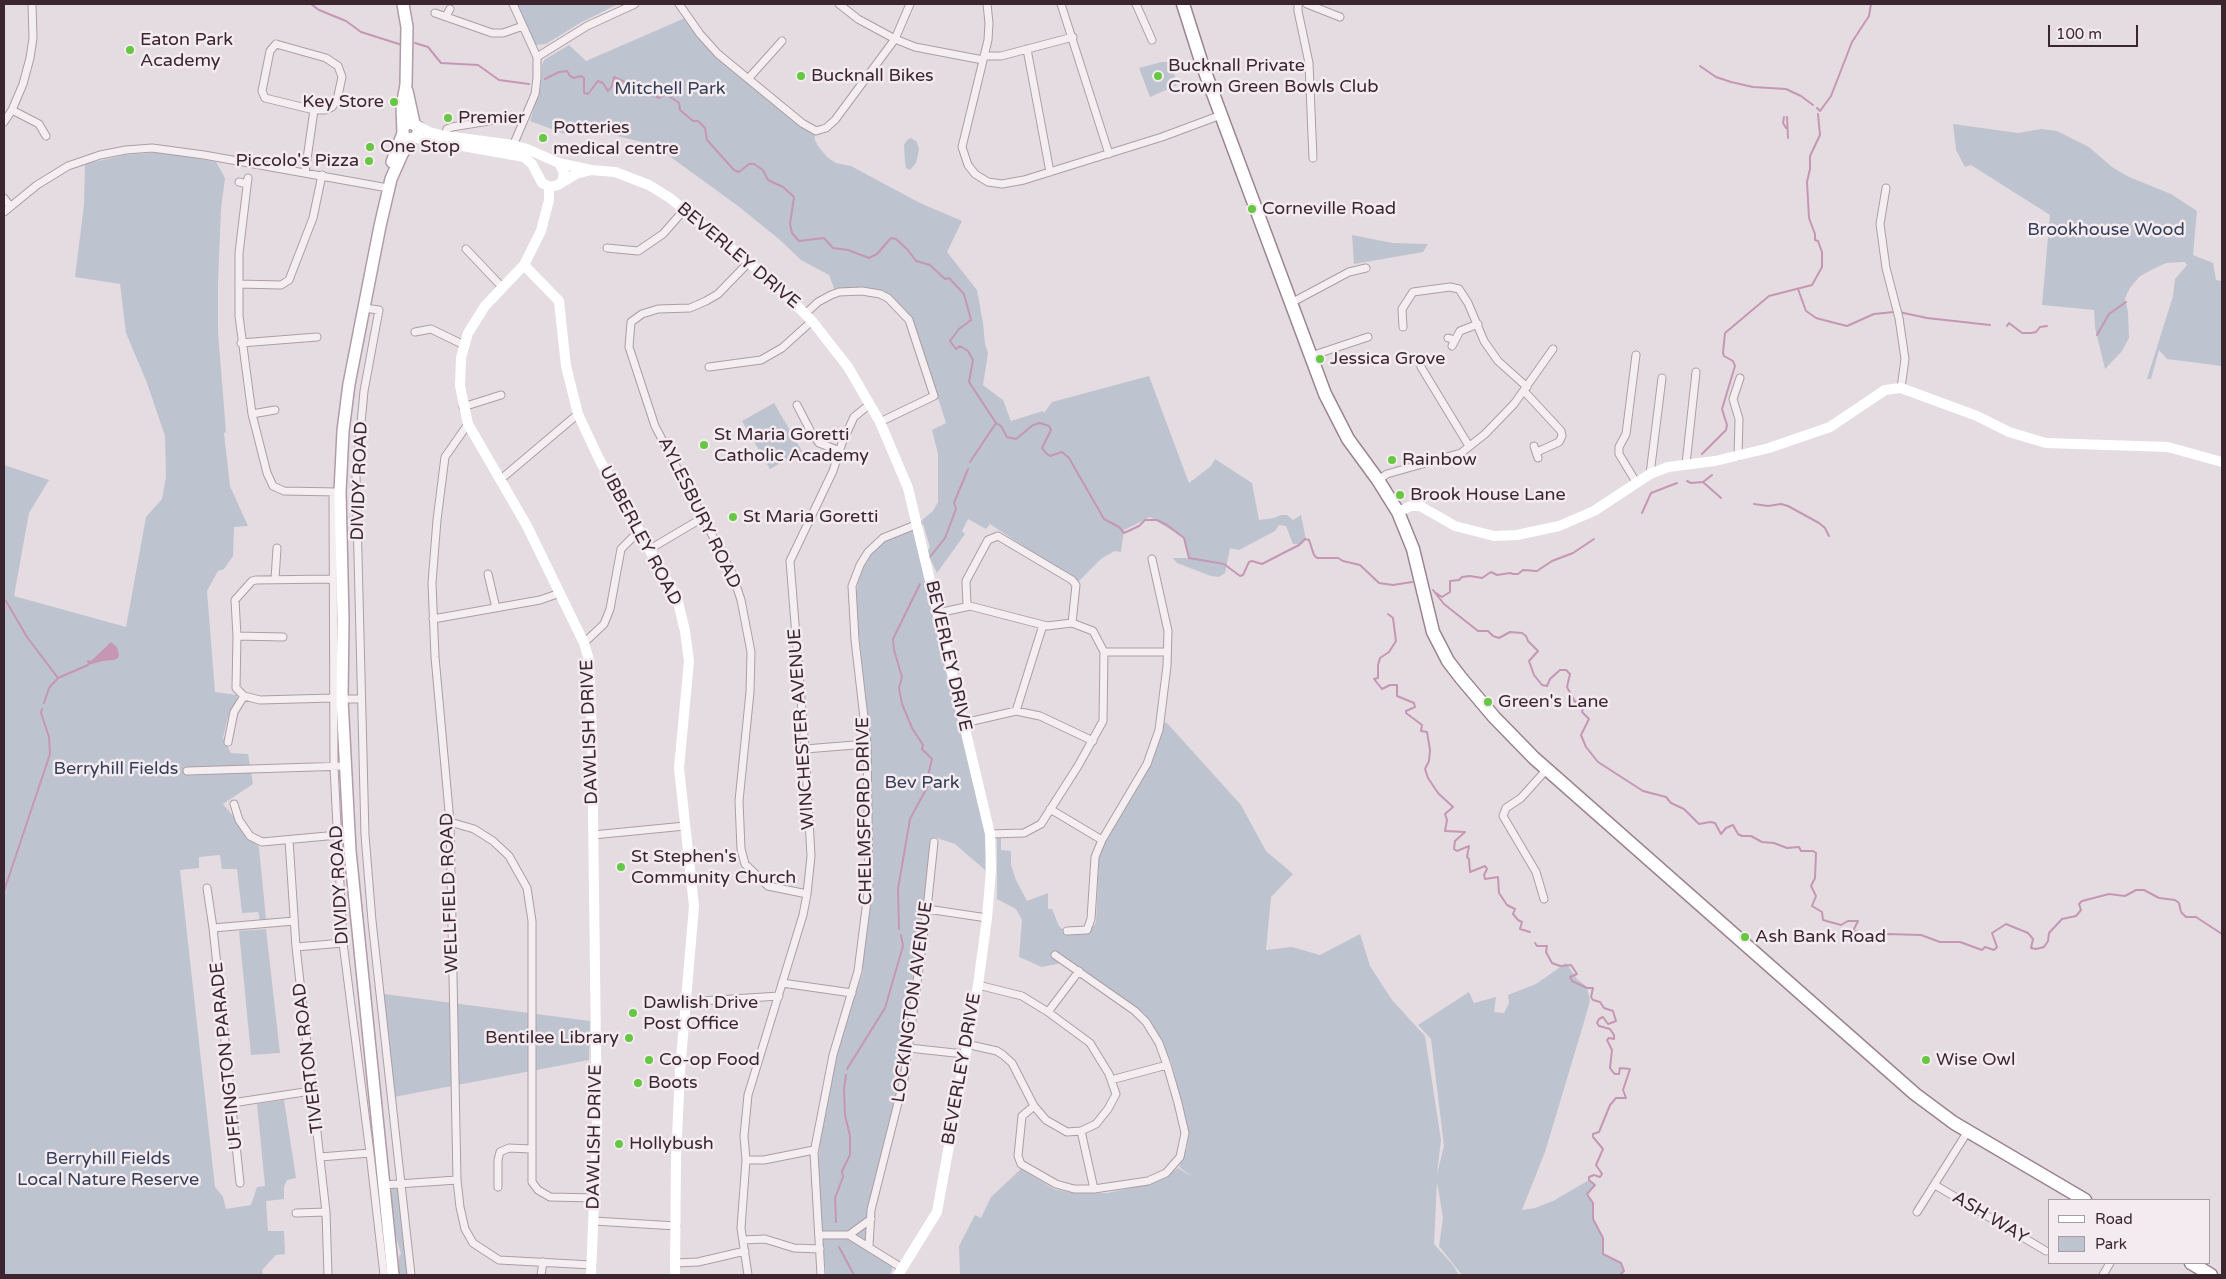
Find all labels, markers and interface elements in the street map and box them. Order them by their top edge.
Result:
scale bar [2051,15,2141,47]
text: 100 m [2056,25,2102,43]
place label: Eaton Park Academy [140,29,233,72]
marker: Eaton Park Academy [124,44,136,56]
place label: Bucknall Private Crown Green Bowls Club [1168,55,1379,98]
place label: Bucknall Bikes [811,65,934,87]
marker: Bucknall Bikes [795,70,807,82]
marker: Bucknall Private Crown Green Bowls Club [1152,70,1164,82]
park label: Mitchell Park [614,78,726,100]
place label: Key Store [302,91,384,113]
marker: Key Store [388,96,400,108]
place label: Premier [458,107,525,129]
marker: Premier [442,112,454,124]
place label: Potteries medical centre [553,117,679,160]
marker: Potteries medical centre [537,132,549,144]
place label: One Stop [380,136,460,158]
marker: One Stop [364,141,376,153]
place label: Piccolo's Pizza [236,150,359,172]
marker: Piccolo's Pizza [363,155,375,167]
street label: BEVERLEY DRIVE [672,198,804,314]
place label: Corneville Road [1262,198,1396,220]
marker: Corneville Road [1246,203,1258,215]
park label: Brookhouse Wood [2027,219,2185,241]
place label: Jessica Grove [1330,348,1445,370]
marker: Jessica Grove [1314,353,1326,365]
street label: DIVIDY ROAD [347,421,373,541]
place label: St Maria Goretti Catholic Academy [714,424,869,466]
street label: AYLESBURY ROAD [653,434,745,592]
marker: St Maria Goretti Catholic Academy [698,439,710,451]
place label: Rainbow [1402,449,1477,471]
marker: Rainbow [1386,454,1398,466]
street label: UBBERLEY ROAD [594,462,686,610]
place label: Brook House Lane [1410,484,1566,506]
marker: Brook House Lane [1394,489,1406,501]
place label: St Maria Goretti [743,506,879,528]
marker: St Maria Goretti [727,511,739,523]
street label: BEVERLEY DRIVE [920,578,976,734]
street label: WINCHESTER AVENUE [784,628,820,830]
street label: DAWLISH DRIVE [577,659,603,805]
place label: Green's Lane [1498,691,1609,713]
marker: Green's Lane [1482,696,1494,708]
street label: CHELMSFORD DRIVE [853,717,877,905]
park label: Berryhill Fields [53,758,179,780]
park label: Bev Park [884,772,960,794]
street label: WELLFIELD ROAD [436,812,464,974]
street label: DIVIDY ROAD [326,825,354,945]
place label: St Stephen's Community Church [631,846,796,889]
marker: St Stephen's Community Church [615,861,627,873]
street label: LOCKINGTON AVENUE [888,900,938,1104]
place label: Ash Bank Road [1755,926,1886,948]
marker: Ash Bank Road [1739,931,1751,943]
street label: UFFINGTON PARADE [206,961,248,1151]
street label: TIVERTON ROAD [289,982,329,1134]
street label: BEVERLEY DRIVE [938,991,986,1147]
place label: Dawlish Drive Post Office [643,992,758,1034]
marker: Dawlish Drive Post Office [627,1007,639,1019]
place label: Bentilee Library [485,1027,619,1049]
marker: Bentilee Library [623,1032,635,1044]
place label: Co-op Food [659,1049,760,1071]
place label: Wise Owl [1936,1049,2015,1071]
marker: Co-op Food [643,1054,655,1066]
marker: Wise Owl [1920,1054,1932,1066]
street label: DAWLISH DRIVE [583,1064,607,1210]
place label: Boots [648,1072,698,1094]
marker: Boots [632,1077,644,1089]
place label: Hollybush [629,1133,714,1155]
marker: Hollybush [613,1138,625,1150]
park label: Berryhill Fields Local Nature Reserve [17,1148,199,1190]
street label: ASH WAY [1948,1187,2032,1249]
legend [2048,1199,2211,1264]
text: Road [2095,1210,2133,1228]
text: Park [2095,1235,2127,1253]

